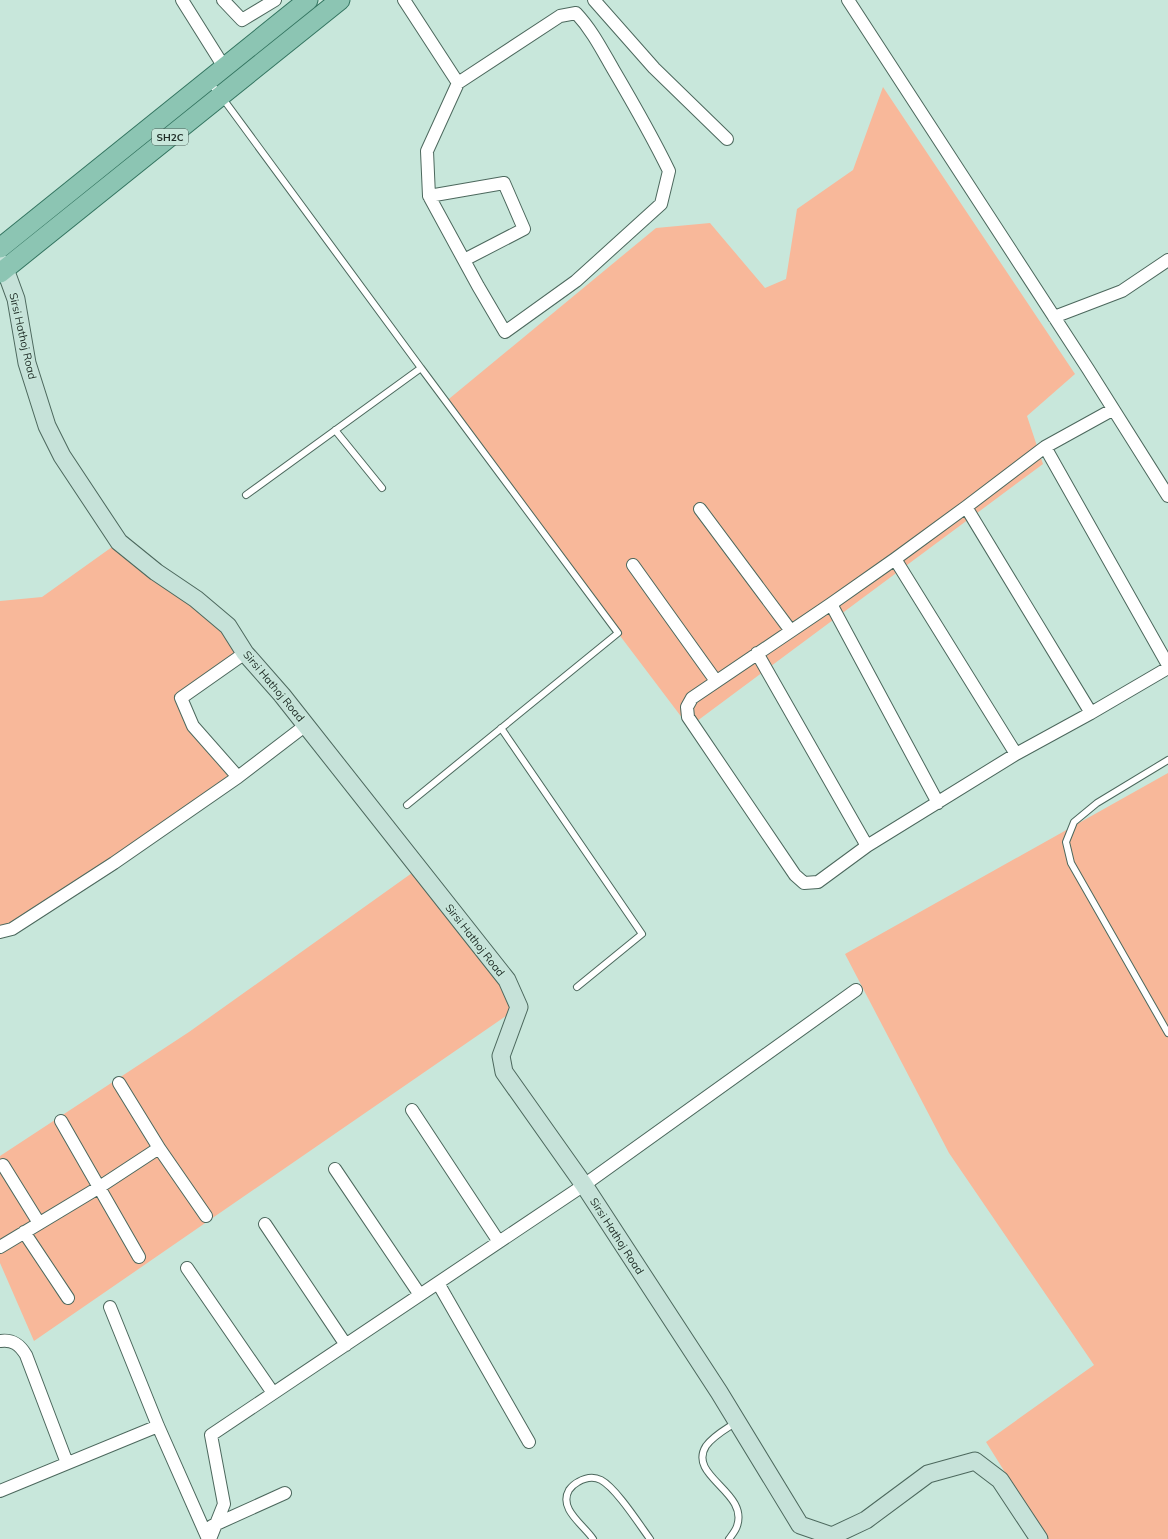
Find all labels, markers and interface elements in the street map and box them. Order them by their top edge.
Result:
road number: SH2C [152,129,188,145]
street label: Sirsi Hathoj Road [6,291,40,381]
street label: Sirsi Hathoj Road [240,648,308,724]
street label: Sirsi Hathoj Road [442,901,508,979]
street label: Sirsi Hathoj Road [587,1195,647,1277]

